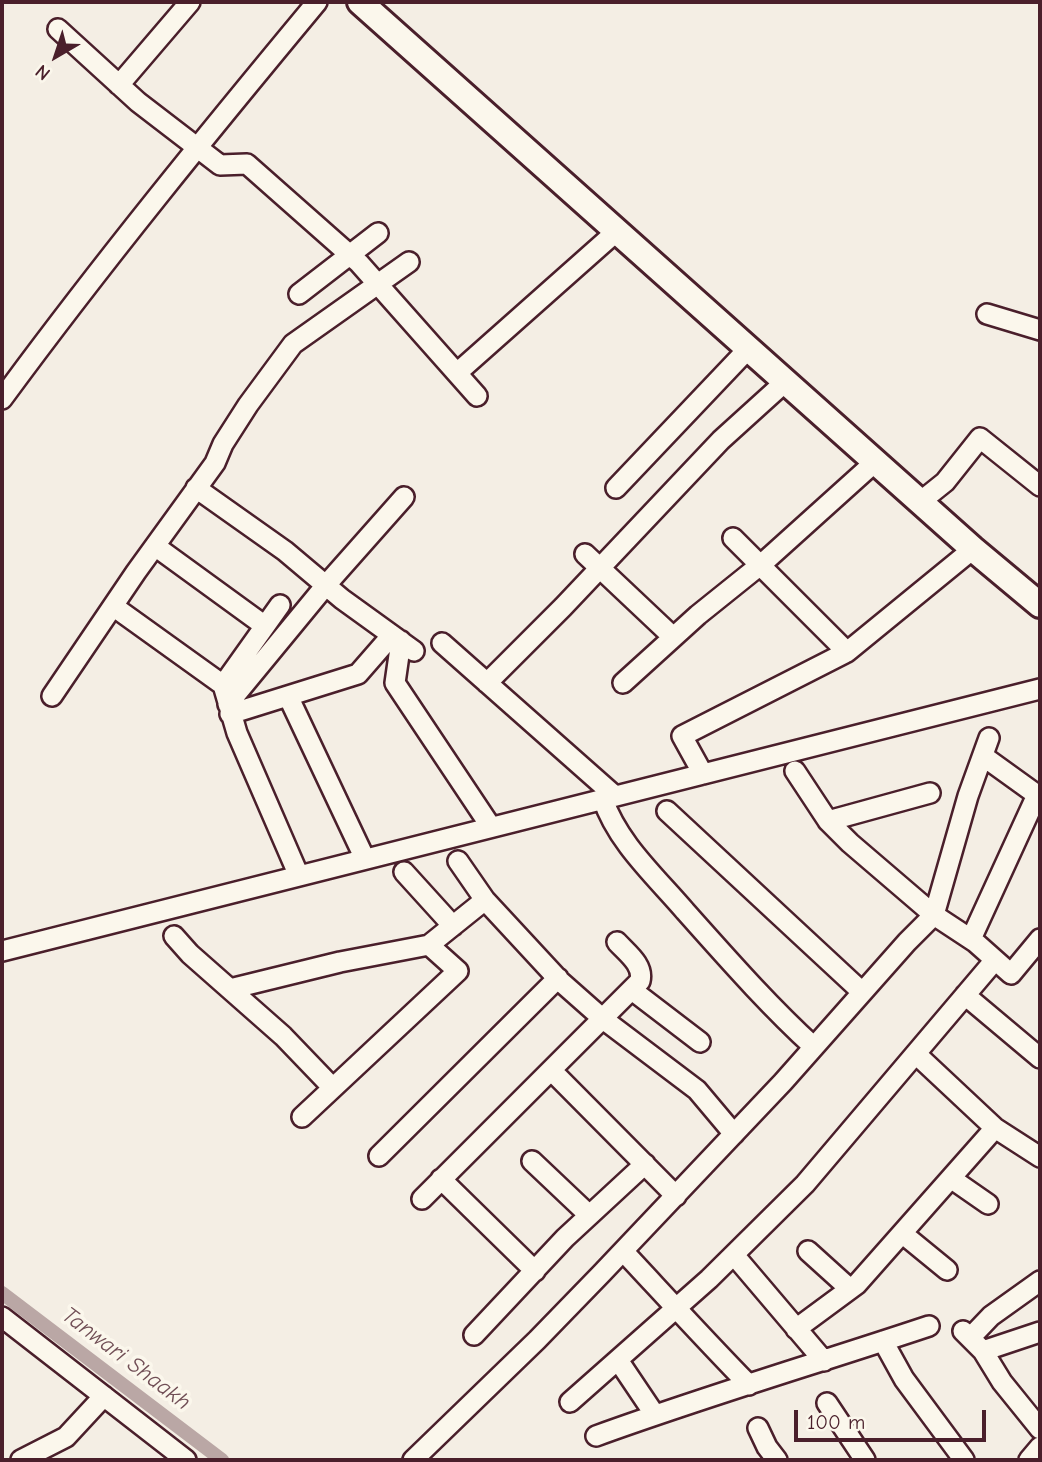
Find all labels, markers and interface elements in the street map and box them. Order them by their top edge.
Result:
north arrow [21,21,91,91]
text: N [31,60,55,85]
water label: Tanwari Shaakh [56,1302,196,1416]
scale bar [797,1396,990,1440]
text: 100 m [807,1410,865,1434]

